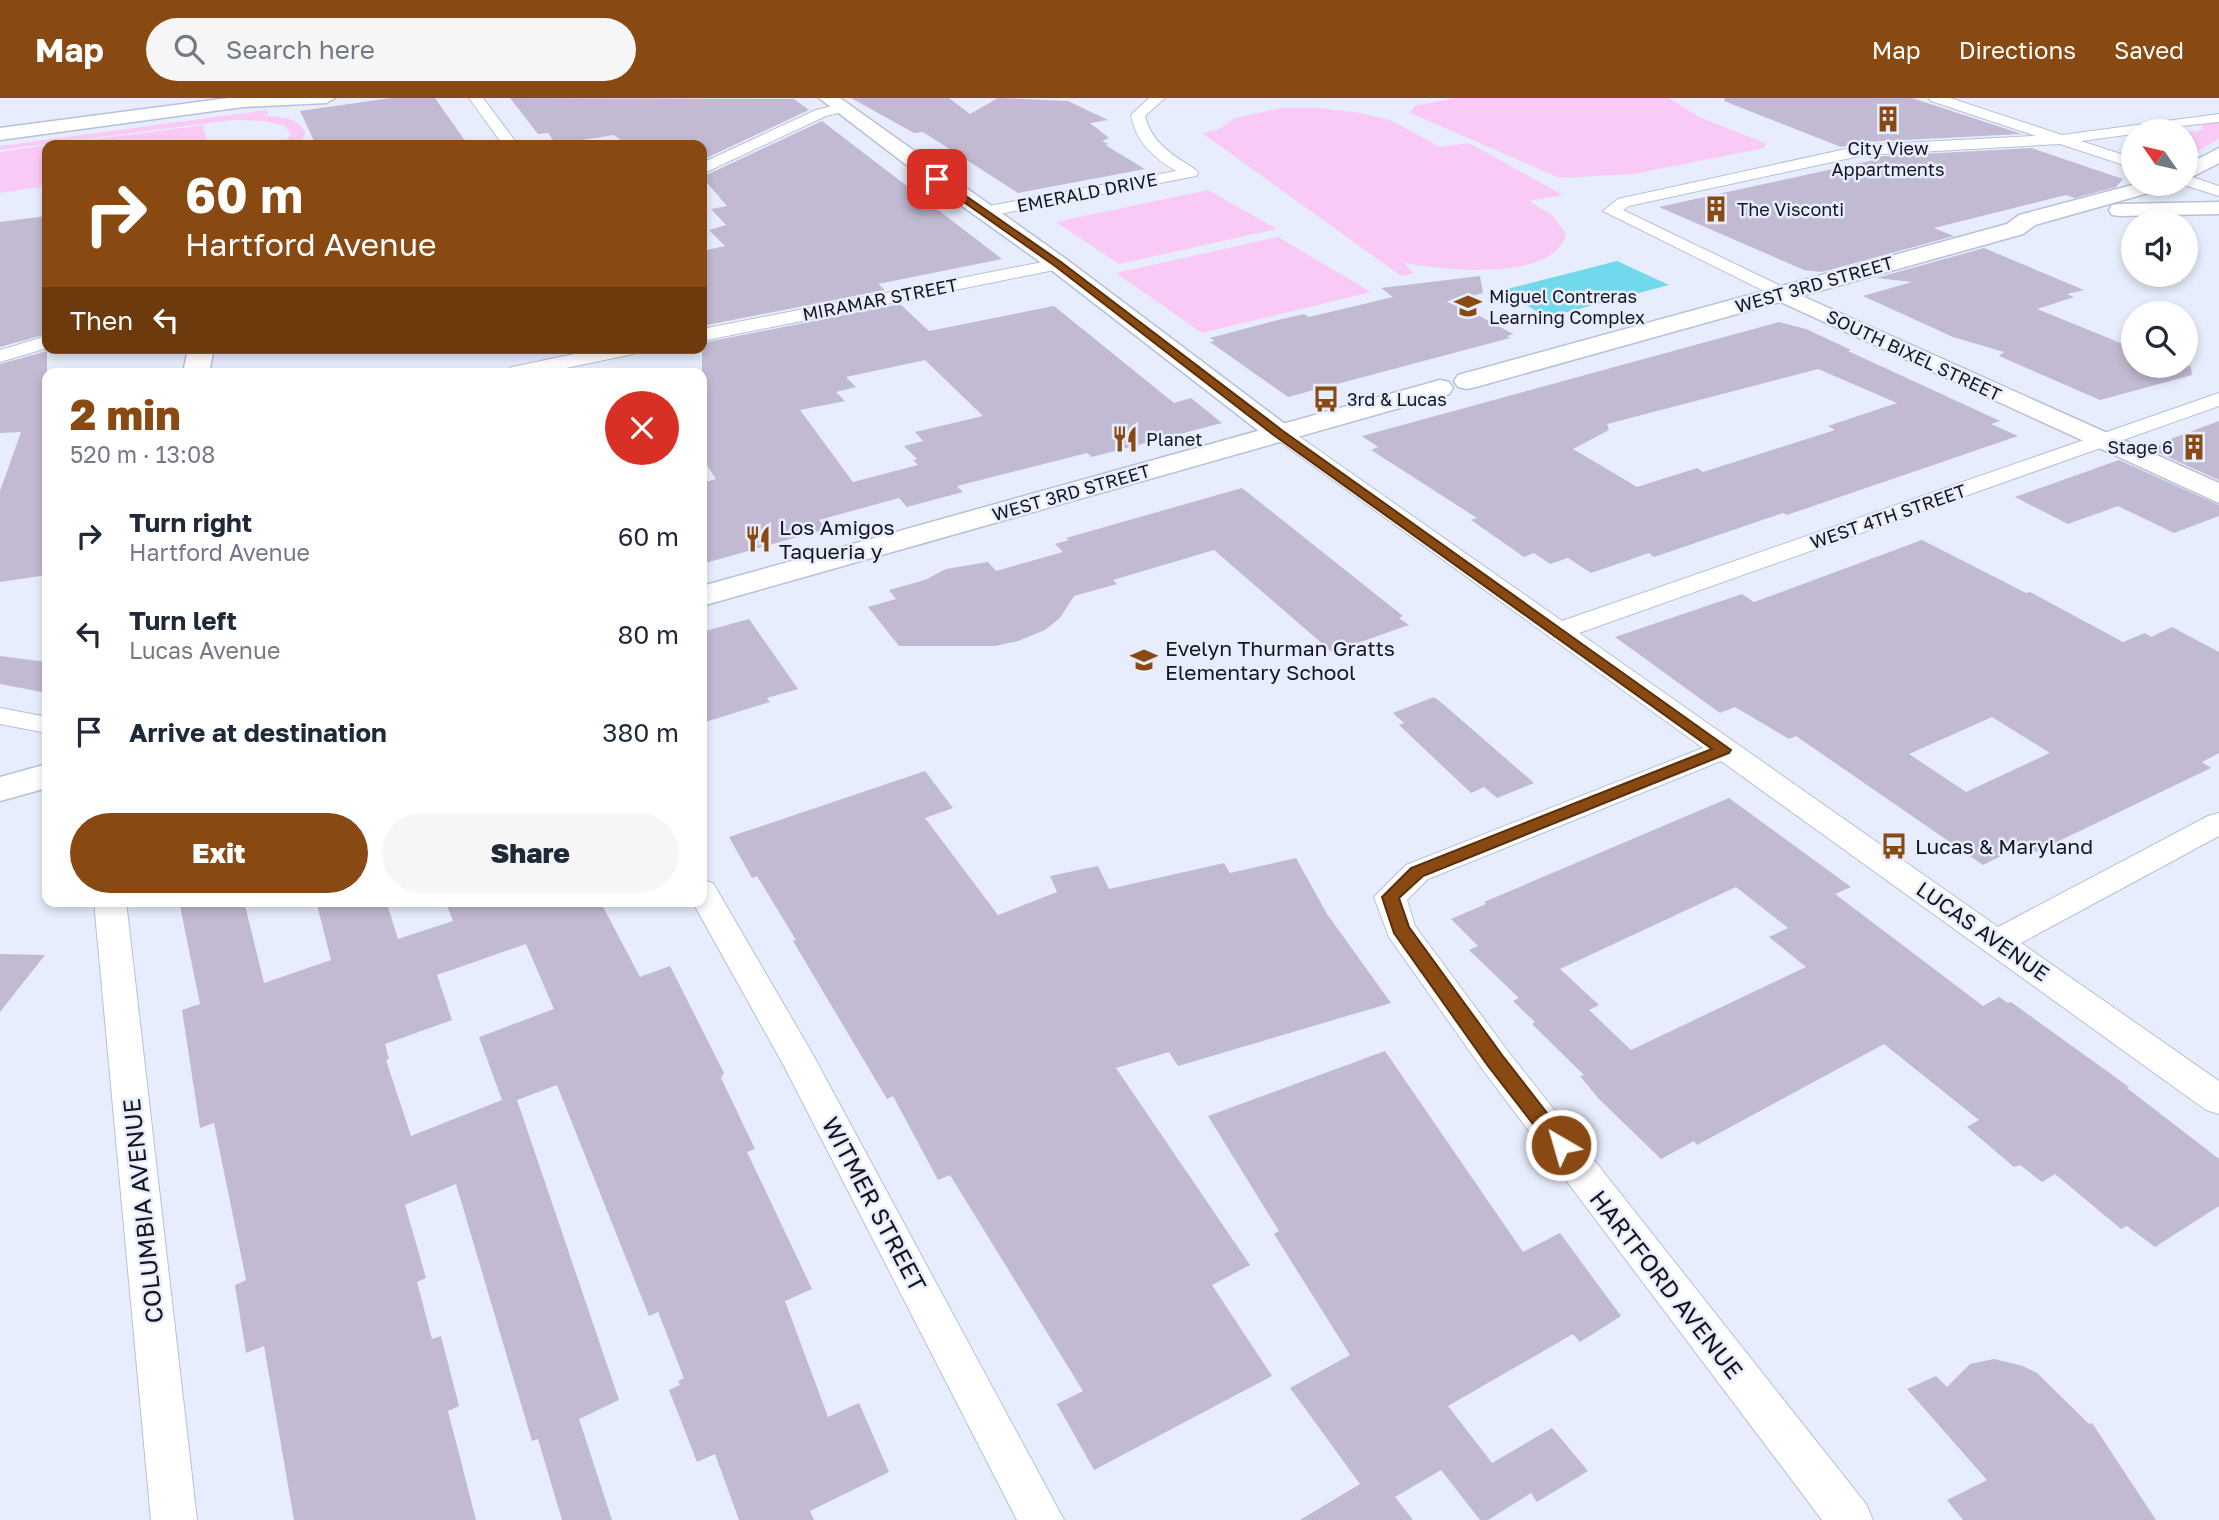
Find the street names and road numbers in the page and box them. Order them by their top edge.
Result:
street label: EMERALD DRIVE [1015,168,1159,216]
street label: WEST 3RD STREET [1733,251,1895,317]
street label: MIRAMAR STREET [800,273,960,325]
street label: SOUTH BIXEL STREET [1823,305,2005,405]
street label: WEST 3RD STREET [990,459,1152,525]
street label: WEST 4TH STREET [1807,479,1969,553]
street label: LUCAS AVENUE [1912,876,2054,986]
street label: COLUMBIA AVENUE [116,1097,168,1325]
street label: WITMER STREET [817,1112,933,1296]
street label: HARTFORD AVENUE [1584,1184,1750,1384]

